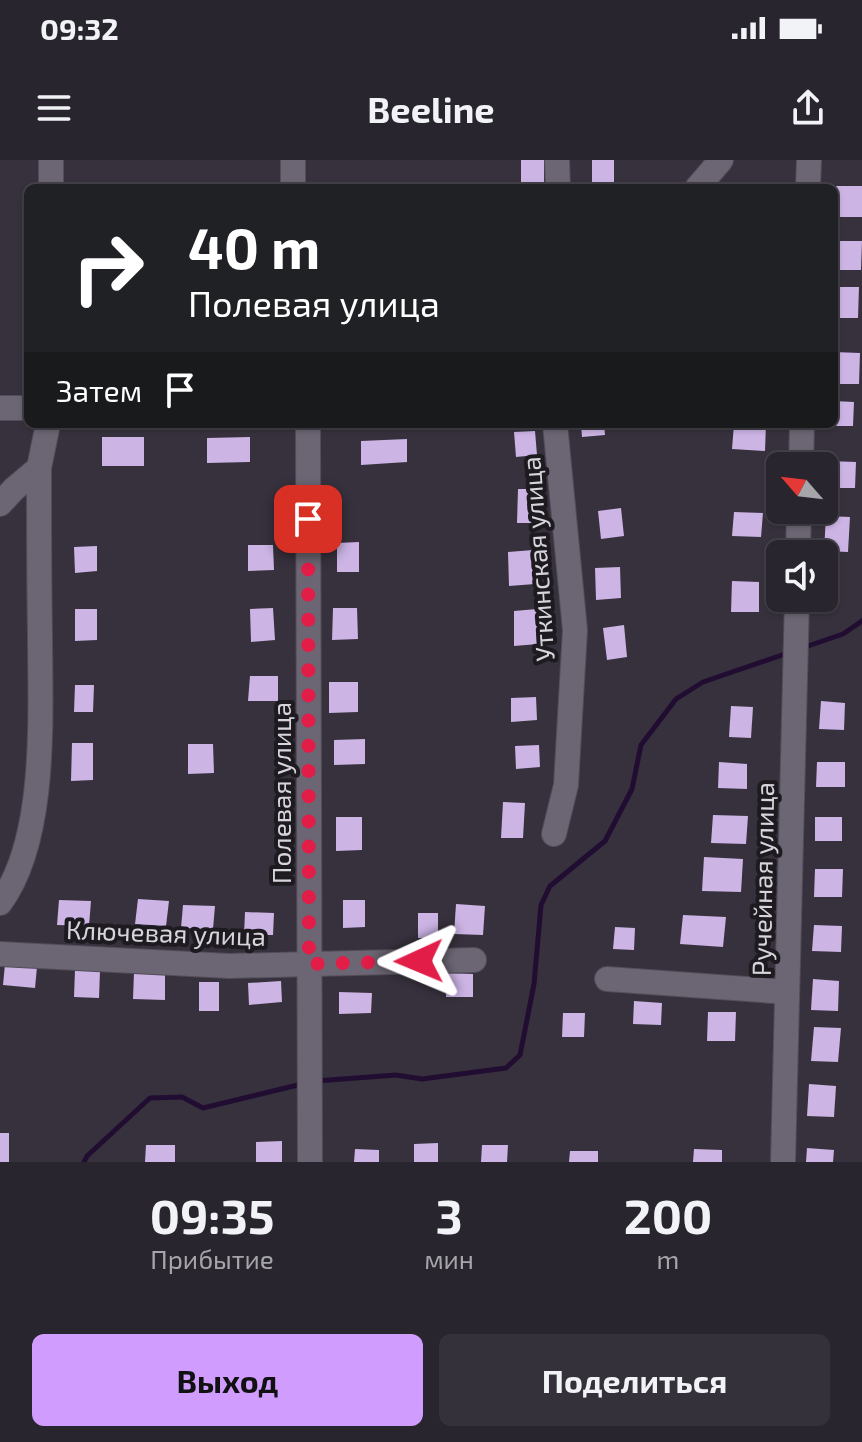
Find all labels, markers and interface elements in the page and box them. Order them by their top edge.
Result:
text: 09:32 [40,10,119,46]
icon: menu [32,86,76,130]
icon: share [786,86,830,130]
text: Beeline [367,87,495,130]
text: 40 m [188,213,320,280]
icon: right [56,216,160,320]
text: Полевая улица [188,281,440,324]
icon: arrive [158,368,202,412]
text: Затем [56,372,142,408]
north arrow [766,452,838,524]
map controls [766,452,838,612]
street label: Уткинская улица [514,455,561,662]
pin [274,485,342,553]
icon: arrive [286,497,330,541]
button: sound [766,540,838,612]
street label: Полевая улица [265,702,297,884]
street label: Ручейная улица [745,782,780,976]
street label: Ключевая улица [65,913,267,952]
position arrow [377,919,461,1003]
text: 09:35 [150,1186,274,1244]
text: 3 [435,1186,463,1244]
text: 200 [624,1186,712,1244]
text: Прибытие [150,1243,274,1274]
text: мин [424,1243,474,1274]
text: m [657,1243,679,1274]
button: Выход [32,1334,423,1426]
button: Поделиться [439,1334,830,1426]

